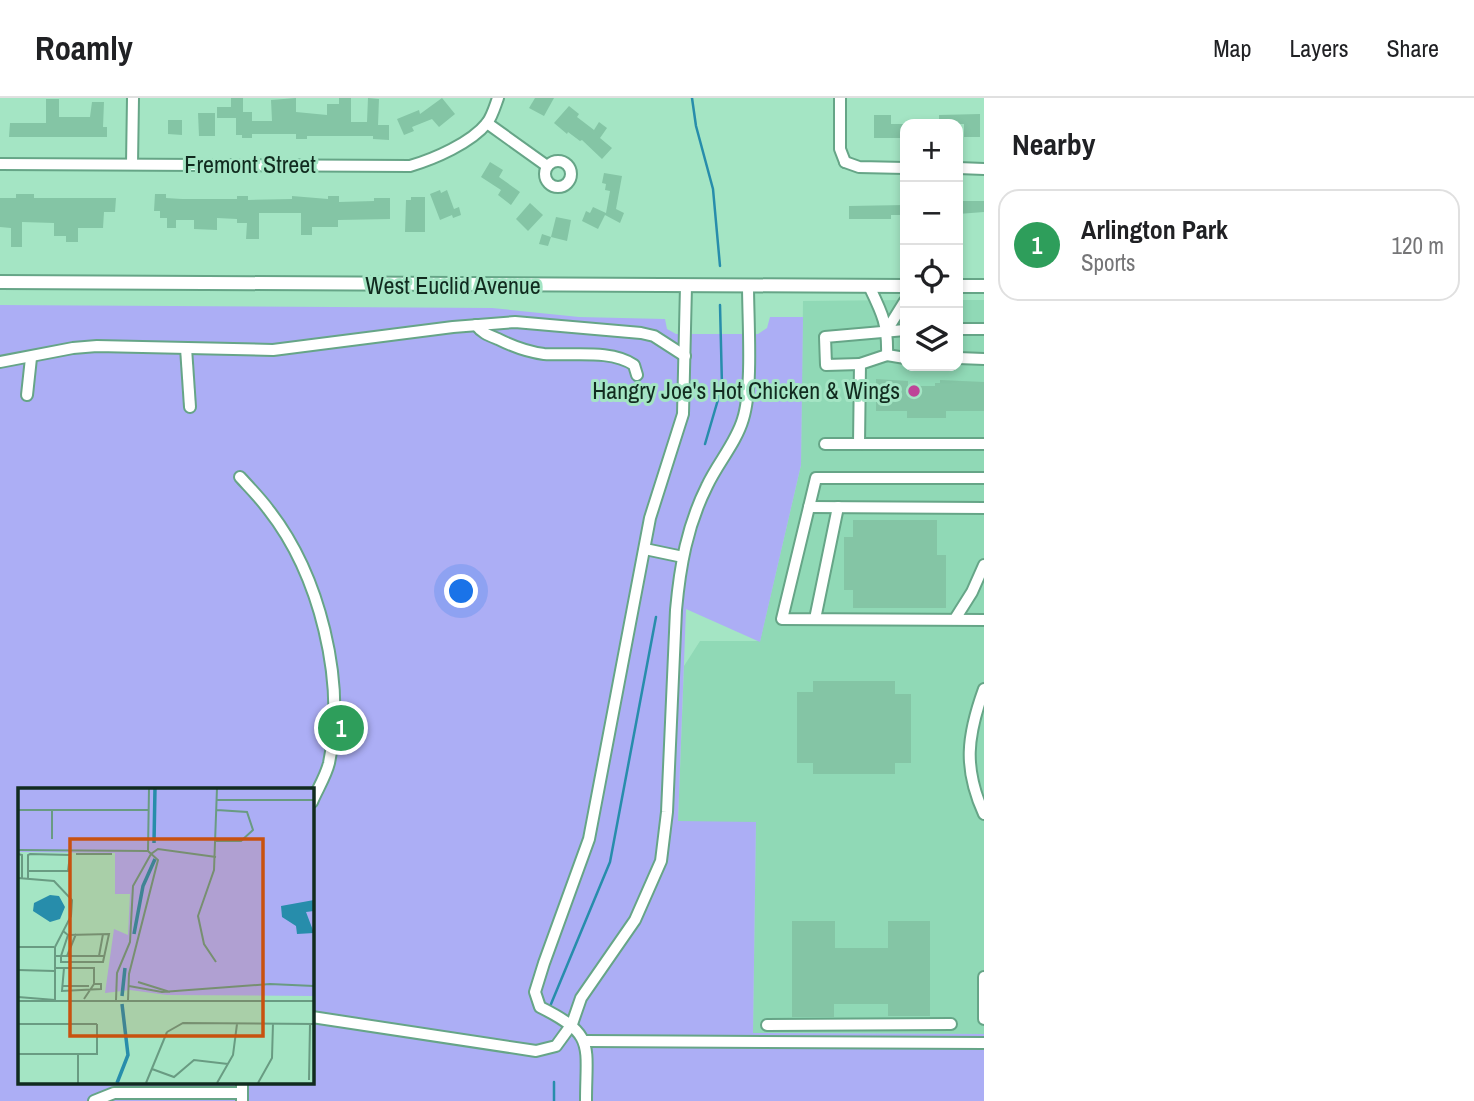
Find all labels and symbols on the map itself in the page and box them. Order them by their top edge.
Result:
street label: Fremont Street [184,148,316,180]
street label: West Euclid Avenue [365,269,541,301]
place label: Hangry Joe's Hot Chicken & Wings [592,374,900,406]
marker: Hangry Joe's Hot Chicken & Wings [906,383,922,399]
your location [444,574,478,608]
pin: 1 [318,702,364,754]
inset map [18,788,313,1084]

